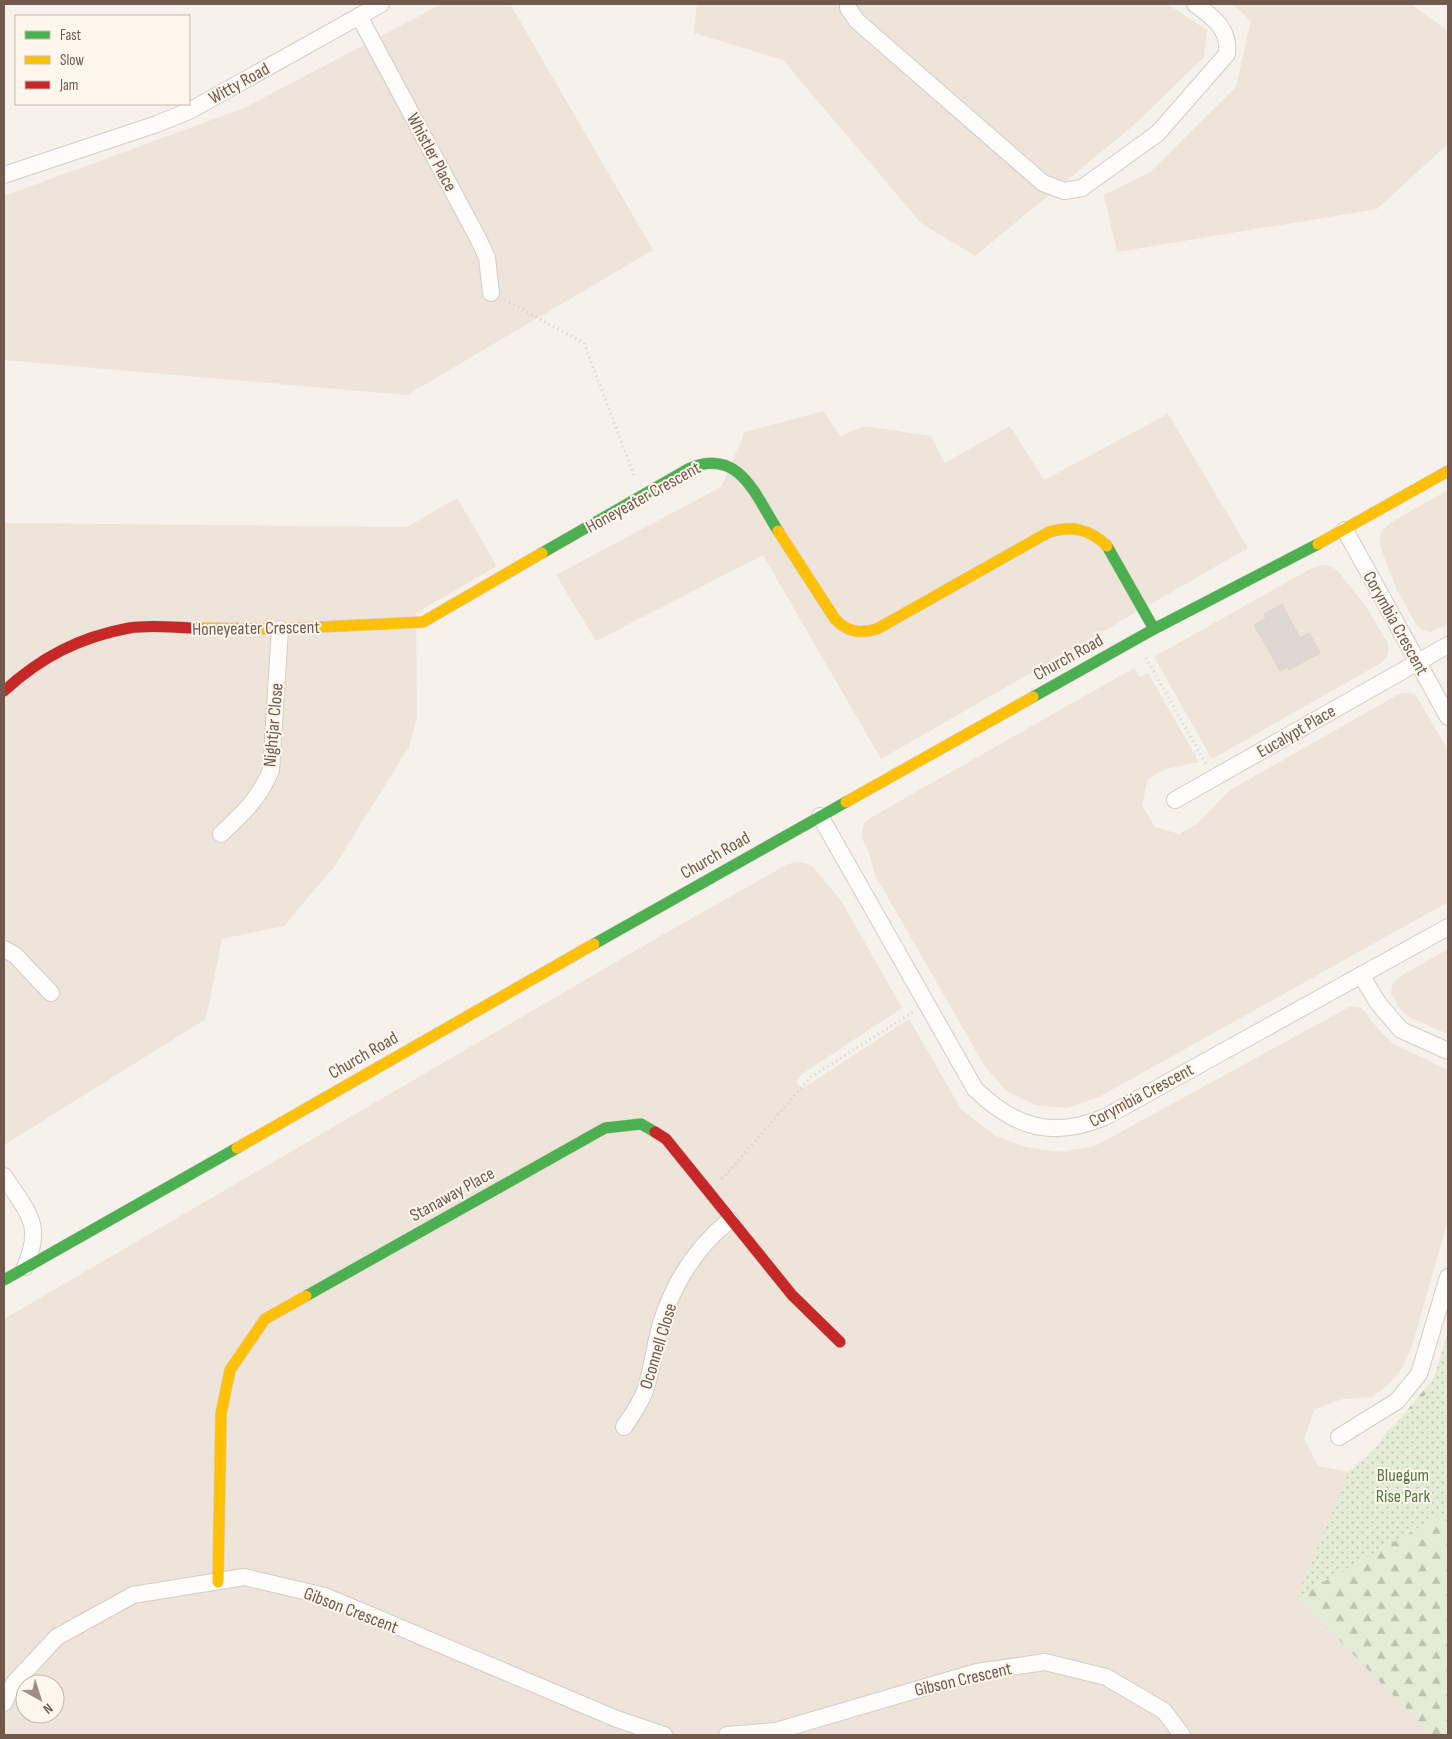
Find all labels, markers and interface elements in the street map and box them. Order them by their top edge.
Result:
legend [15,15,190,105]
text: Fast [60,26,82,45]
text: Slow [60,51,84,70]
street label: Witty Road [205,58,273,109]
text: Jam [59,76,78,95]
street label: Whistler Place [402,110,461,195]
street label: Honeyeater Crescent [582,457,705,538]
street label: Corymbia Crescent [1358,568,1433,679]
street label: Honeyeater Crescent [192,617,321,640]
street label: Church Road [1030,630,1107,685]
street label: Nightjar Close [259,682,288,768]
street label: Eucalypt Place [1253,701,1339,762]
street label: Church Road [677,827,754,884]
street label: Church Road [325,1027,402,1084]
street label: Corymbia Crescent [1085,1059,1198,1132]
street label: Stanaway Place [406,1163,498,1226]
street label: Oconnell Close [635,1301,682,1392]
park label: Bluegum Rise Park [1376,1465,1430,1507]
street label: Gibson Crescent [301,1583,401,1638]
street label: Gibson Crescent [912,1658,1014,1701]
north arrow [15,1674,65,1724]
text: N [40,1700,56,1718]

